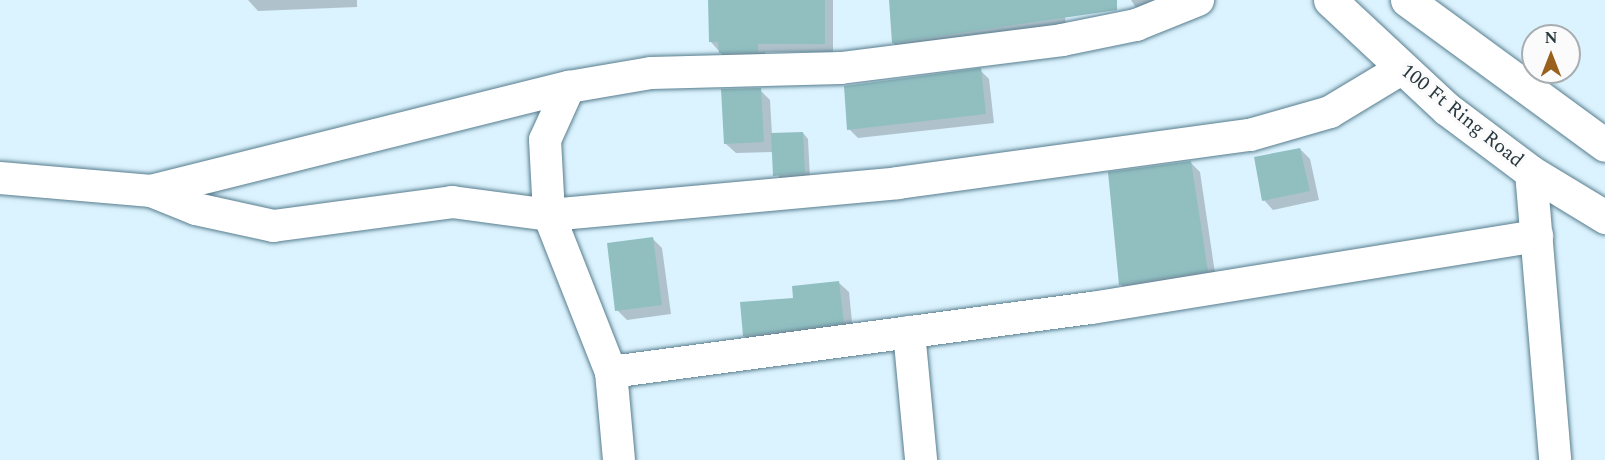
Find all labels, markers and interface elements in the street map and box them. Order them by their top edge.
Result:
north arrow [1521,24,1581,84]
text: N [1544,26,1558,50]
street label: 100 Ft Ring Road [1396,59,1528,173]

